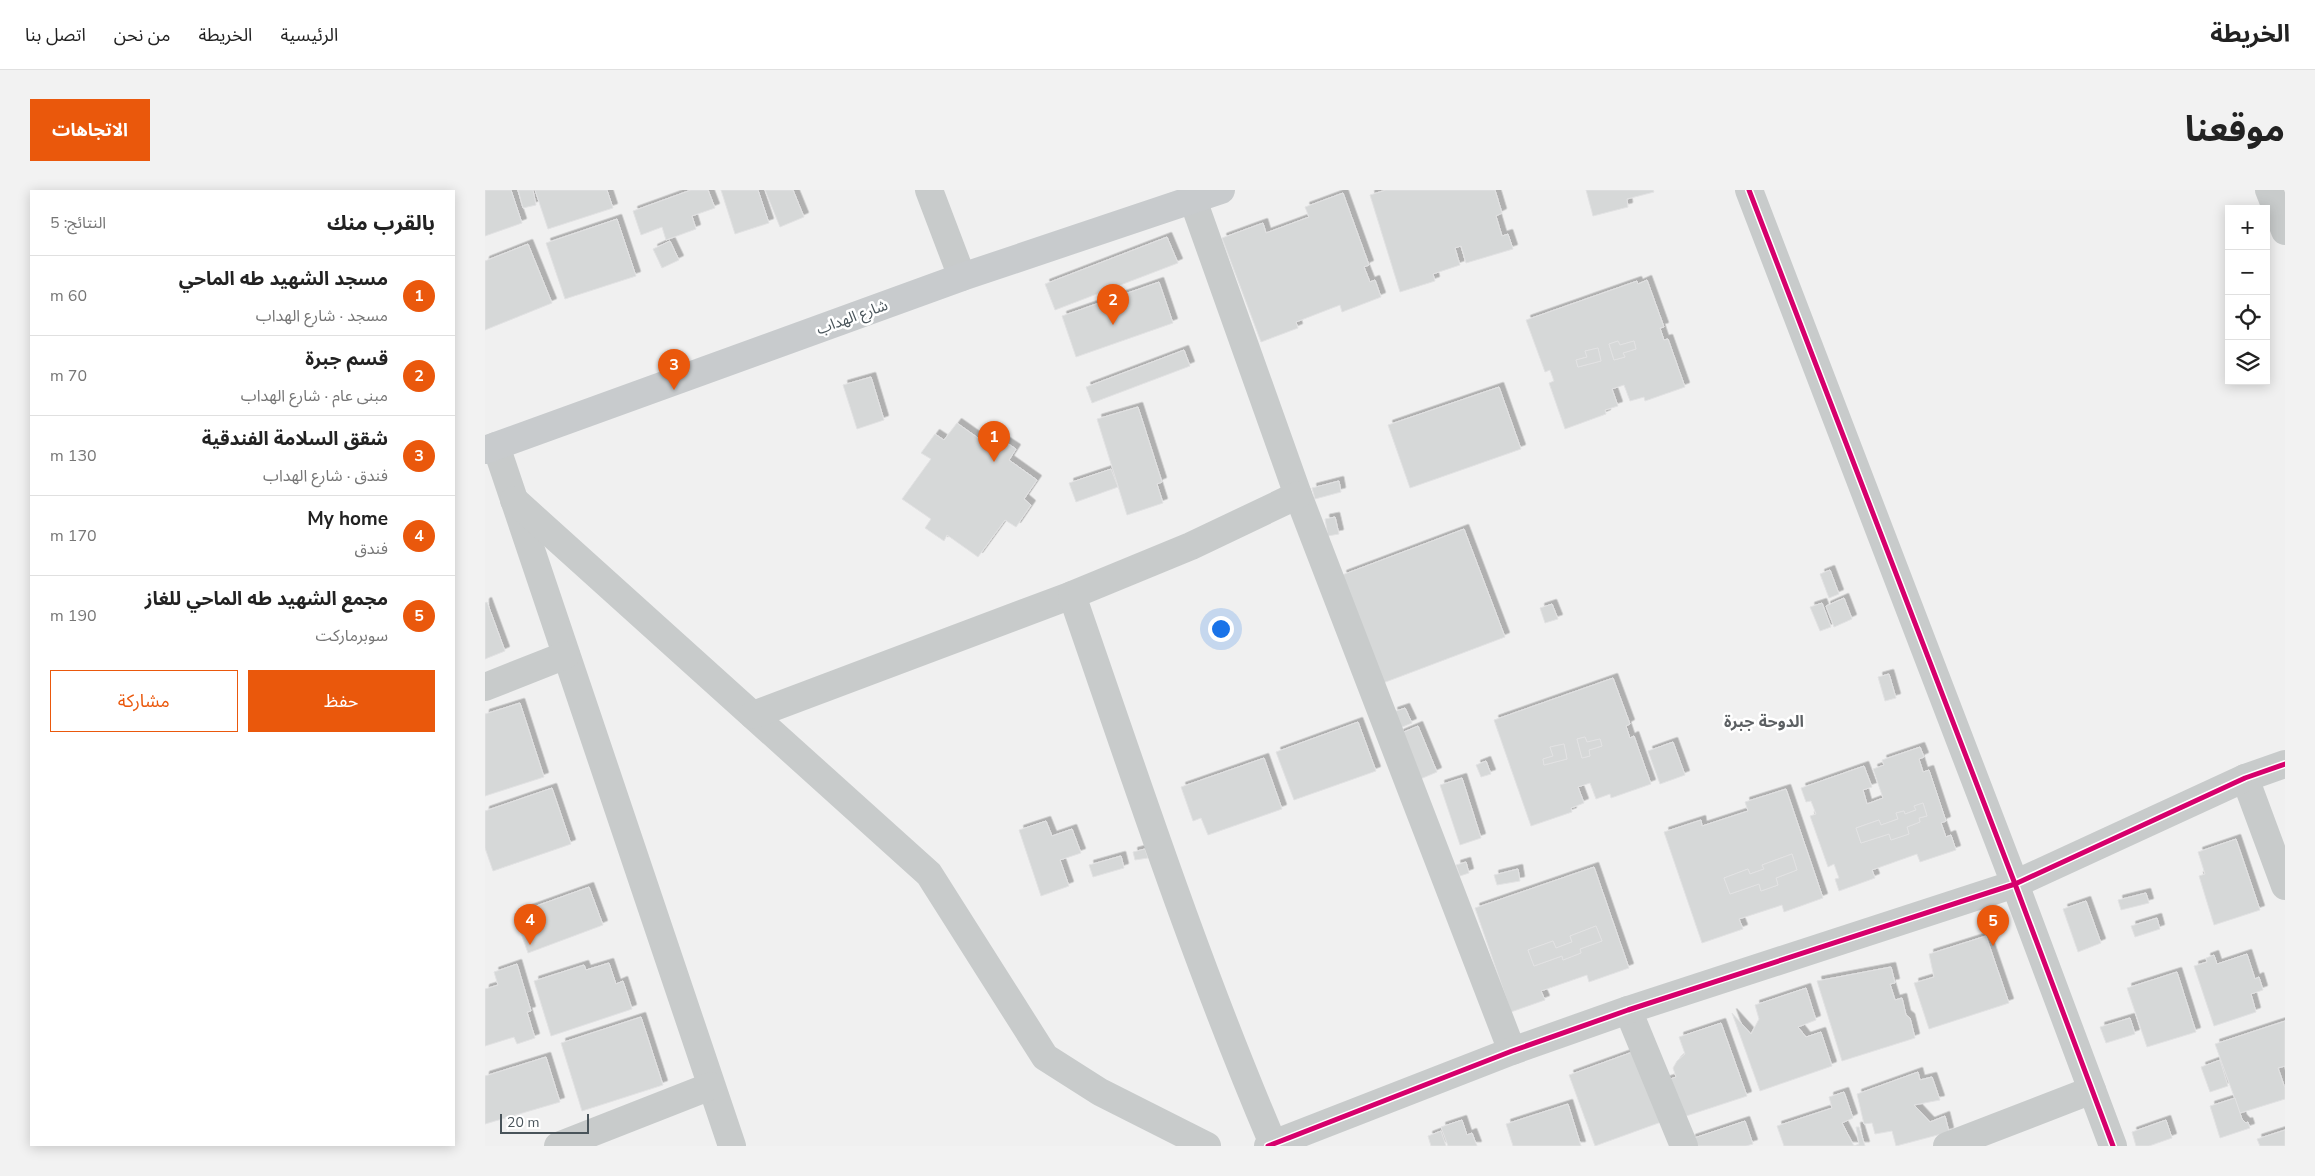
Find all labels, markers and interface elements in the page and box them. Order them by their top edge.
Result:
text: الخريطة [2210,18,2290,50]
text: اتصل بنا [25,23,86,47]
text: من نحن [114,23,170,47]
text: الخريطة [198,23,252,47]
text: الرئيسية [280,23,338,47]
button: الاتجاهات [30,99,150,161]
text: موقعنا [2185,106,2285,153]
map controls [2225,205,2270,385]
button: + [2225,205,2270,250]
text: بالقرب منك [327,209,435,237]
text: النتائج: 5 [50,212,106,234]
button: − [2225,250,2270,295]
text: مسجد الشهيد طه الماحي [179,266,388,292]
pin: 2 [1097,284,1129,325]
text: 60 m [50,285,87,307]
text: 1 [414,285,424,307]
street label: شارع الهداب [814,295,891,341]
button: locate [2225,295,2270,340]
text: مسجد · شارع الهداب [256,305,388,327]
button: layers [2225,340,2270,385]
text: قسم جبرة [305,346,388,372]
pin: 3 [658,349,690,390]
text: 70 m [50,365,87,387]
text: 2 [414,365,424,387]
text: مبنى عام · شارع الهداب [241,385,388,407]
pin: 1 [978,421,1010,462]
text: شقق السلامة الفندقية [202,426,388,452]
text: 130 m [50,445,97,467]
text: 3 [414,445,424,467]
text: فندق · شارع الهداب [263,465,388,487]
text: My home [307,506,388,532]
text: 170 m [50,525,97,547]
text: 4 [414,525,424,547]
text: فندق [354,538,388,560]
text: مجمع الشهيد طه الماحي للغاز [145,586,388,612]
text: 190 m [50,605,97,627]
text: 5 [414,605,424,627]
your location [1208,616,1234,642]
text: سوبرماركت [316,625,388,647]
button: مشاركة [50,670,238,732]
button: حفظ [248,670,435,732]
district label: الدوحة جبرة [1724,711,1804,733]
pin: 4 [514,904,546,945]
pin: 5 [1977,905,2009,946]
scale bar [500,1111,589,1134]
text: 20 m [507,1113,539,1132]

